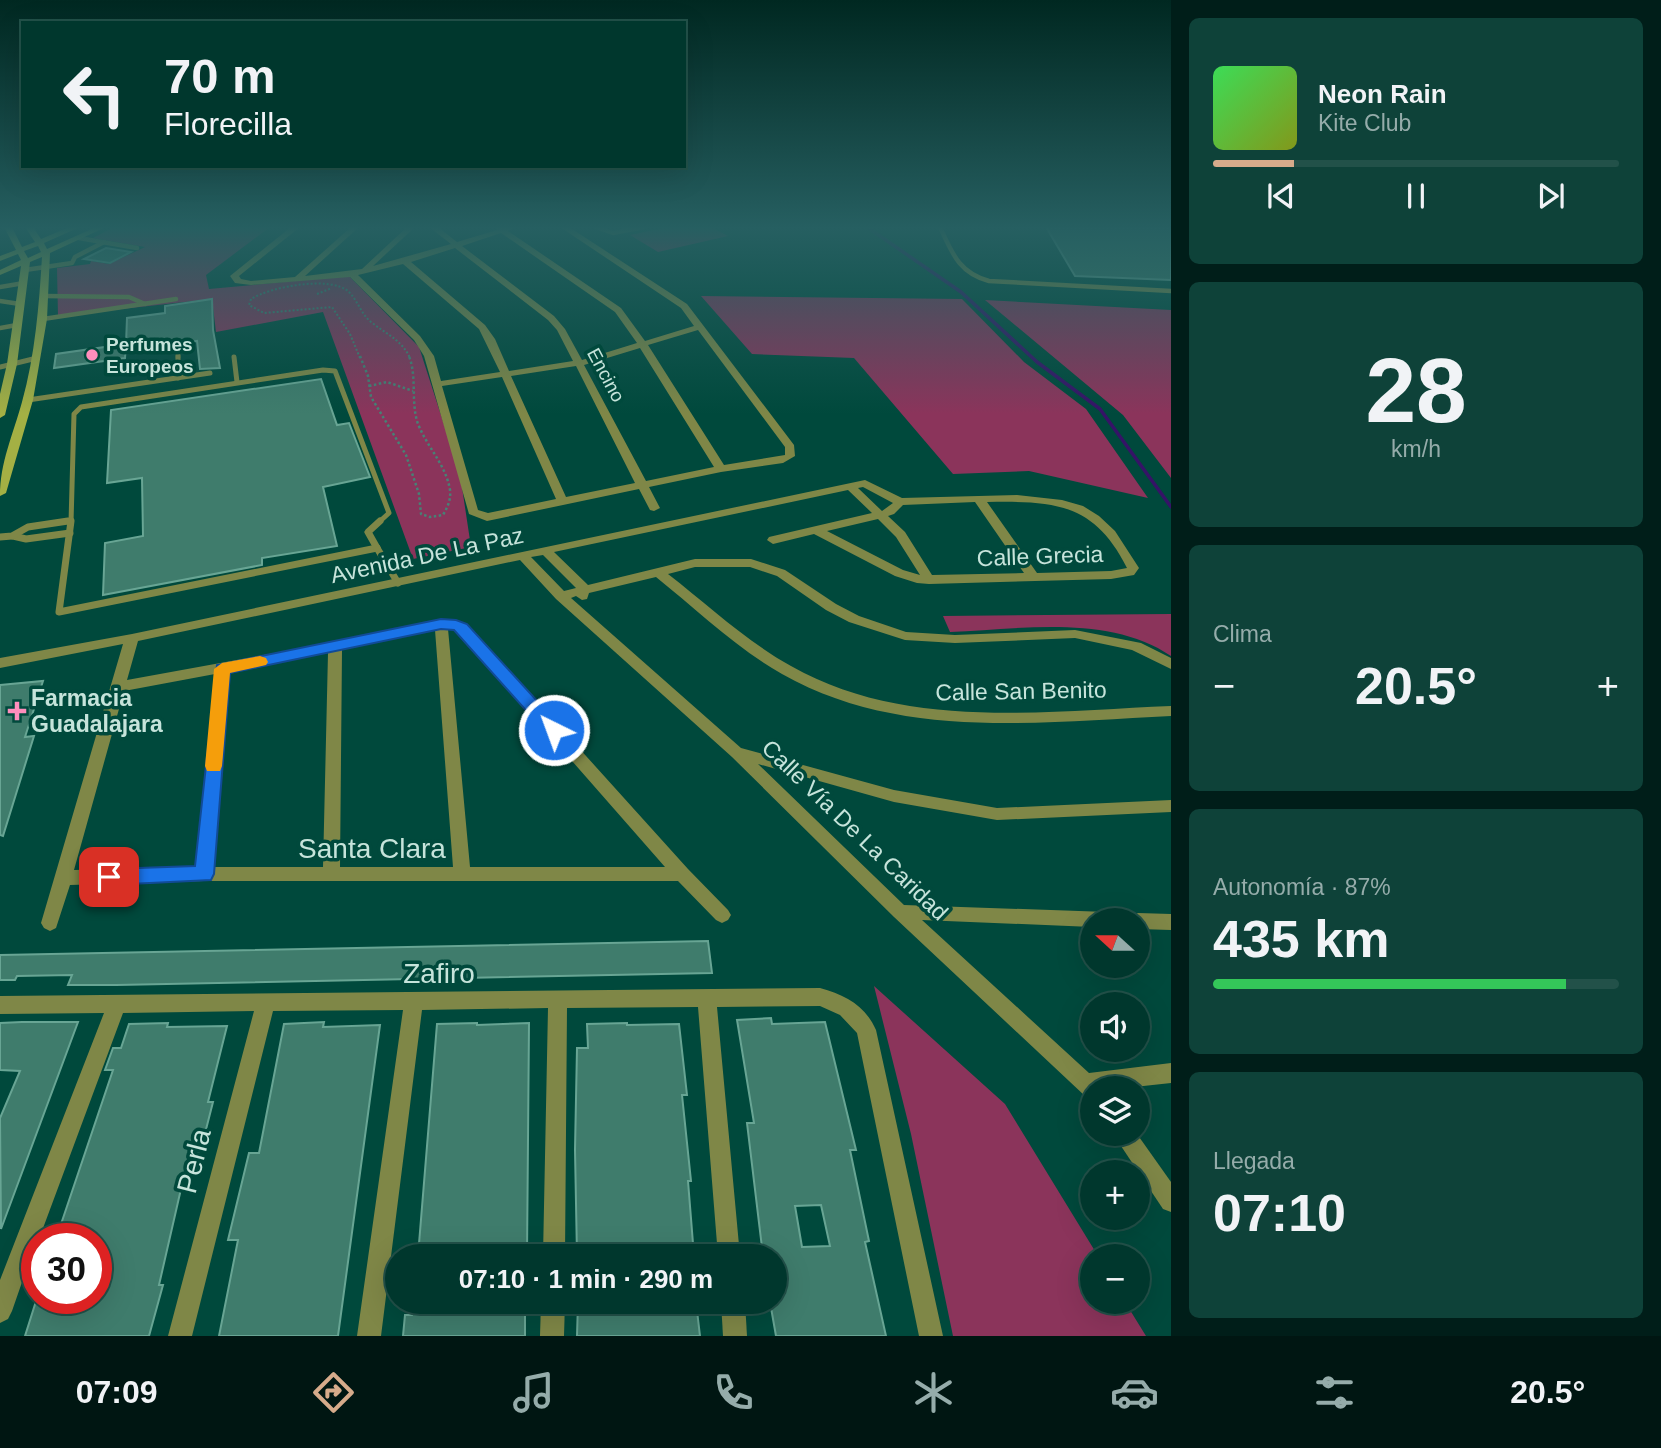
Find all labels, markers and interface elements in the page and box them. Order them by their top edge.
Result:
icon: left [49,49,140,140]
text: 70 m [164,49,276,103]
text: Neon Rain [1318,79,1447,109]
text: Florecilla [164,106,292,142]
text: Kite Club [1318,110,1411,136]
icon: previous [1262,177,1300,215]
icon: pause [1397,177,1435,215]
icon: next [1532,177,1570,215]
place label: Perfumes Europeos [106,334,194,377]
text: 28 [1365,340,1467,441]
street label: Encino [583,344,629,406]
marker: Perfumes Europeos [84,347,100,363]
text: km/h [1391,436,1441,462]
street label: Avenida De La Paz [328,522,526,588]
street label: Calle Grecia [976,541,1104,571]
text: Clima [1213,621,1272,647]
text: 20.5° [1355,657,1477,715]
text: − [1213,665,1235,707]
text: + [1597,665,1619,707]
street label: Calle San Benito [935,677,1107,705]
place label: Farmacia Guadalajara [31,685,163,737]
position arrow [517,693,591,767]
marker: Farmacia Guadalajara [9,703,25,719]
street label: Calle Vía De La Caridad [757,735,953,925]
street label: Santa Clara [298,833,446,864]
pin [79,847,139,907]
icon: arrive [90,858,128,896]
text: Autonomía · 87% [1213,874,1391,900]
north arrow [1080,908,1150,978]
map controls [1080,908,1150,1314]
text: 435 km [1213,910,1389,968]
street label: Zafiro [403,958,475,989]
button: sound [1080,992,1150,1062]
button: layers [1080,1076,1150,1146]
street label: Perla [171,1125,217,1196]
text: Llegada [1213,1148,1295,1174]
button: + [1080,1160,1150,1230]
text: 07:10 [1213,1184,1346,1242]
speed limit sign: 30 [21,1223,112,1314]
button: − [1080,1244,1150,1314]
text: 07:10 · 1 min · 290 m [459,1264,713,1294]
icon: directions [309,1368,358,1417]
icon: music [509,1368,558,1417]
icon: phone [709,1368,758,1417]
icon: climate [909,1368,958,1417]
icon: car [1110,1368,1159,1417]
icon: filters [1310,1368,1359,1417]
text: 07:09 [76,1374,157,1410]
text: 20.5° [1510,1374,1585,1410]

